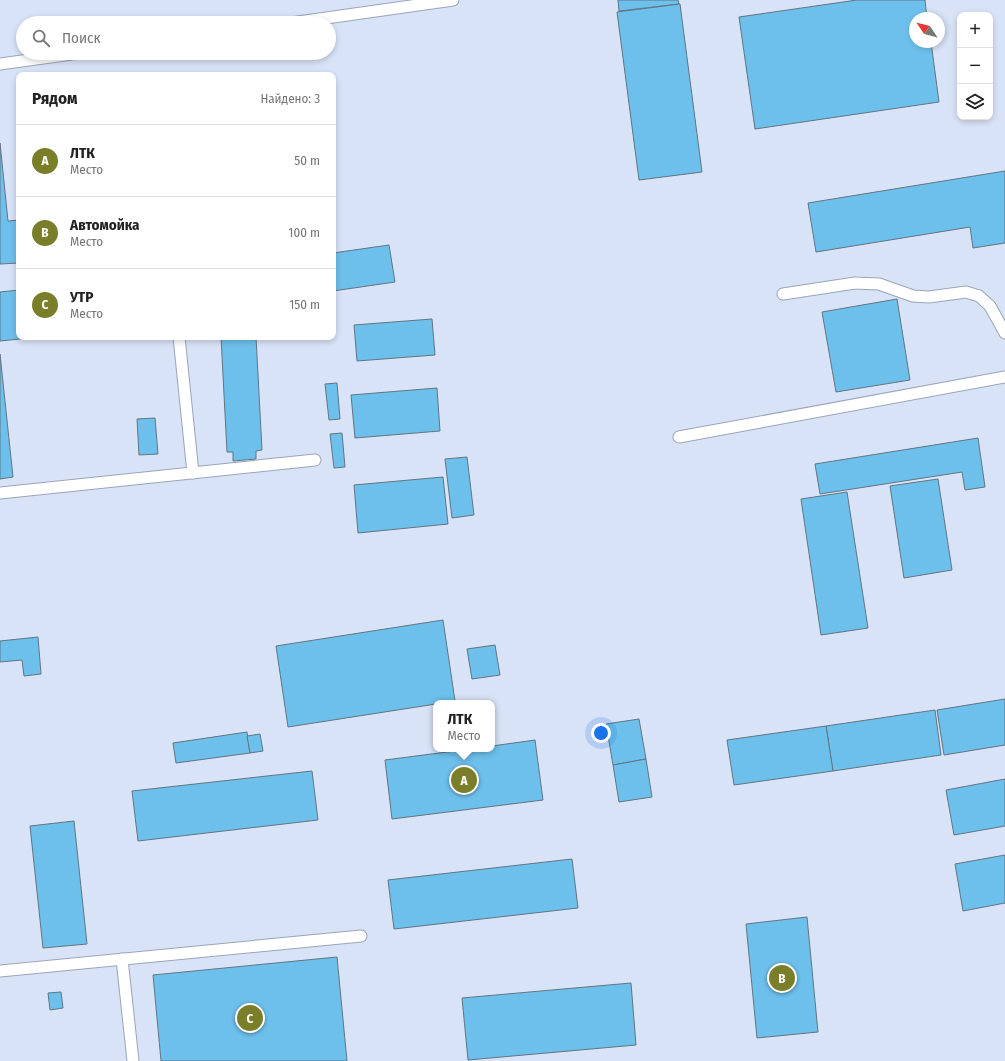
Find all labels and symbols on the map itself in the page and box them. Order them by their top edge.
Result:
north arrow [909,12,945,48]
your location [591,723,611,743]
pin: A [451,765,477,795]
pin: B [769,963,795,993]
pin: C [237,1003,263,1033]

